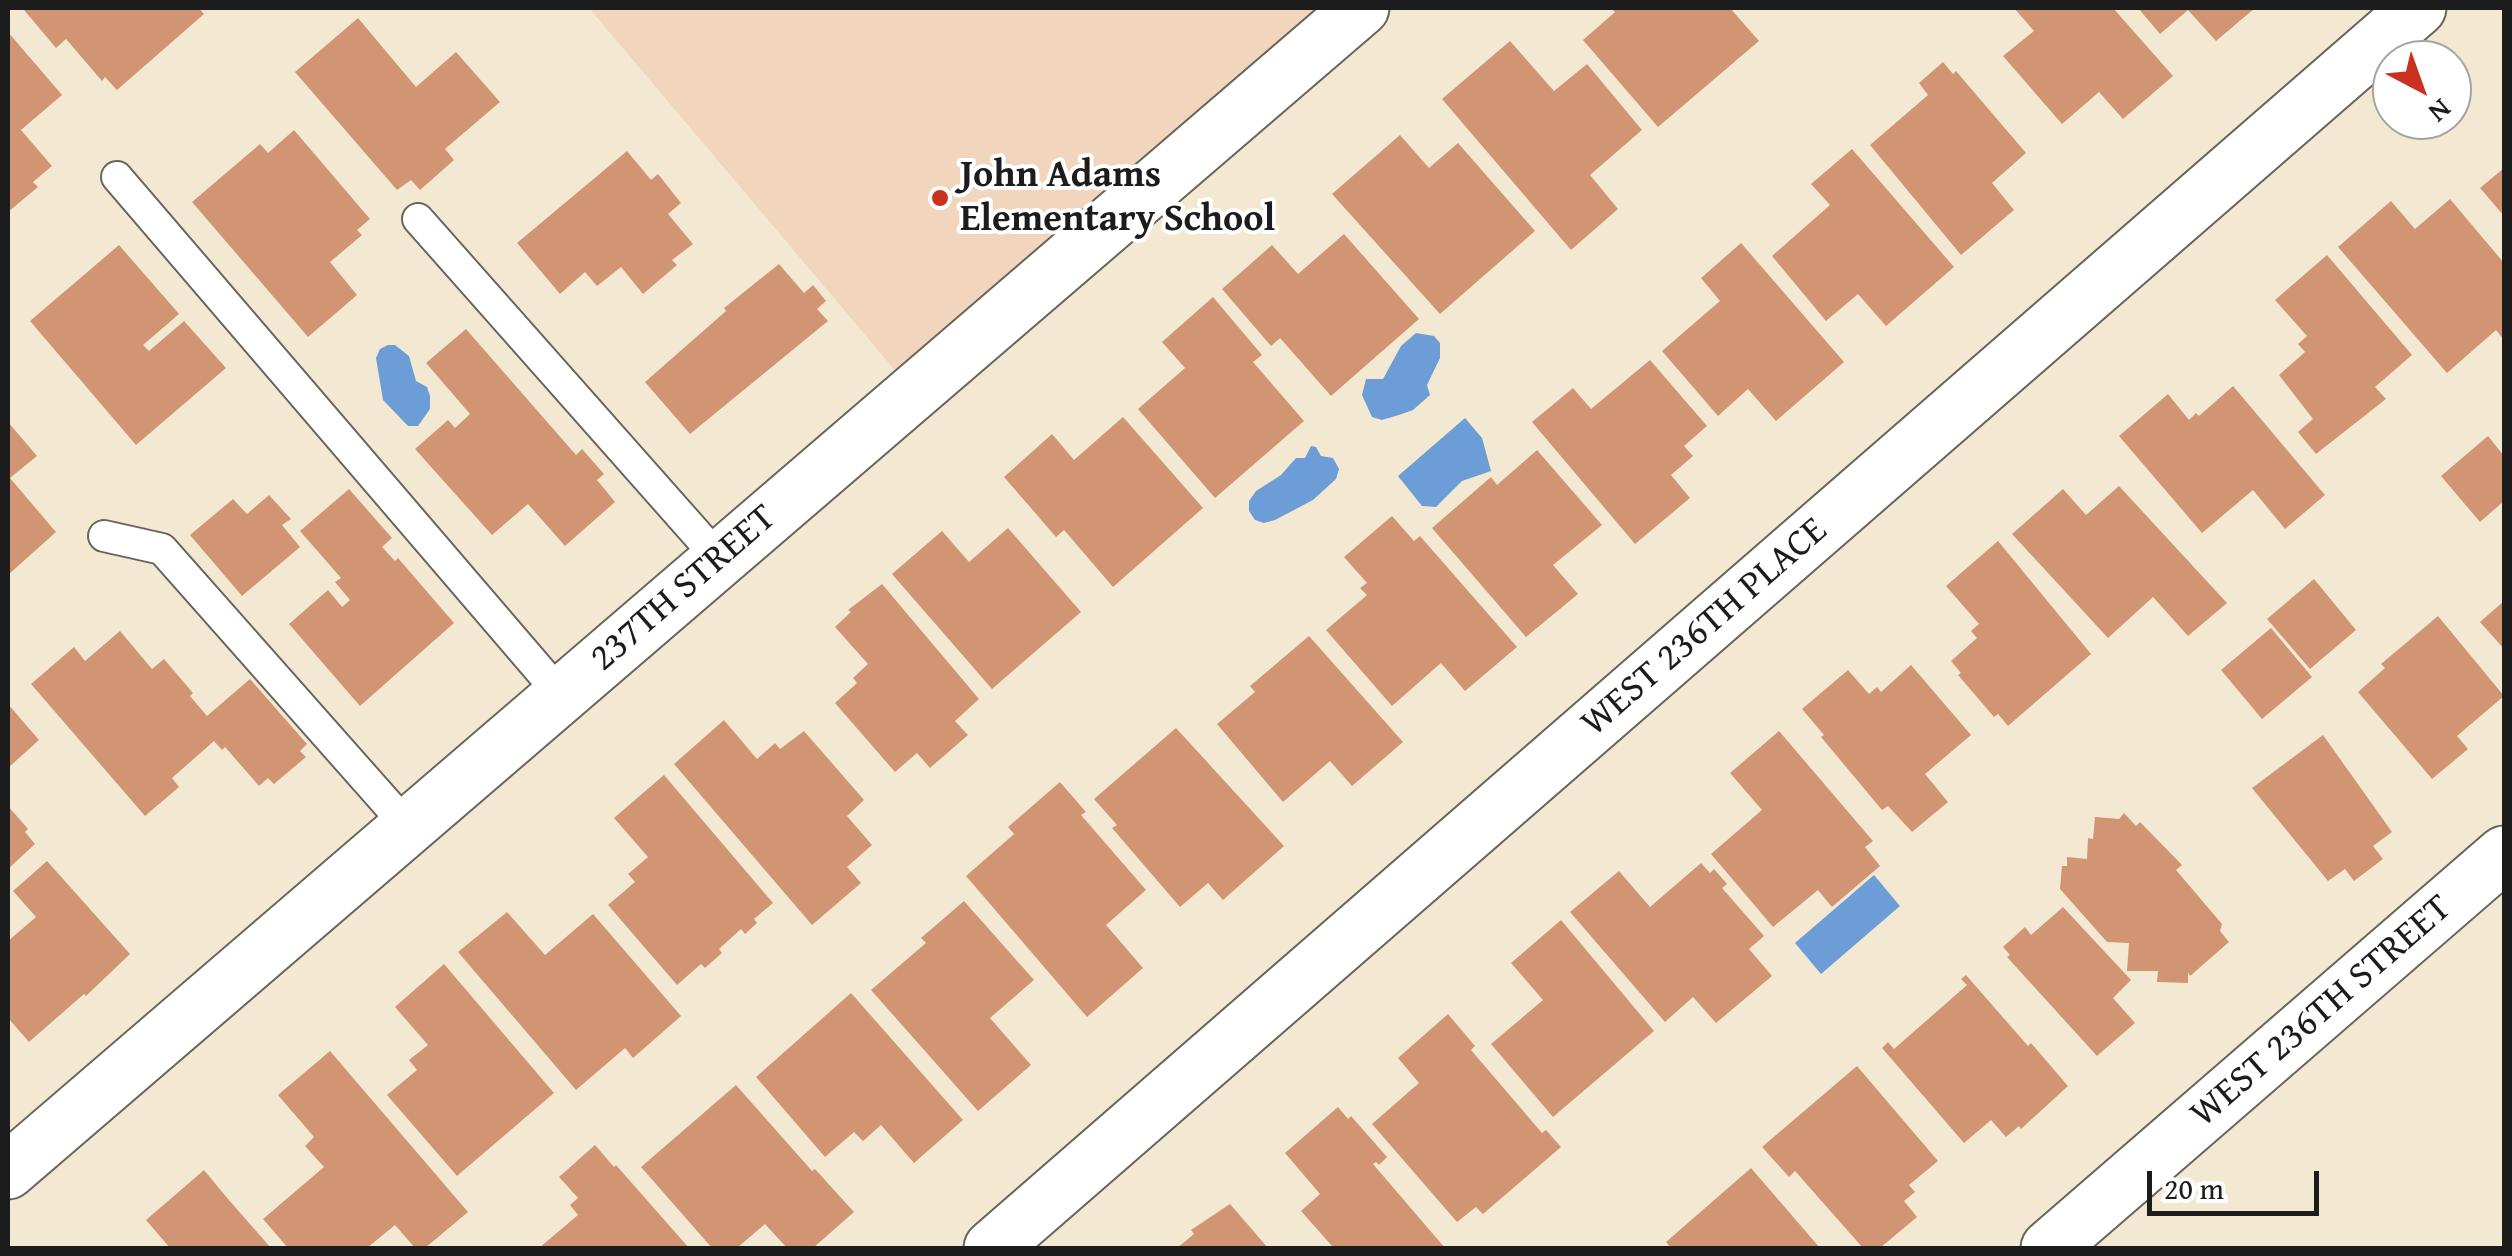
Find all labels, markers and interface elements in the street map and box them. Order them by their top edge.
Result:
north arrow [2372,40,2472,140]
text: N [2420,90,2461,133]
place label: John Adams Elementary School [960,153,1275,242]
marker: John Adams Elementary School [929,187,951,209]
street label: 237TH STREET [582,496,786,682]
street label: WEST 236TH PLACE [1573,509,1837,747]
street label: WEST 236TH STREET [2182,886,2462,1138]
scale bar [2152,1151,2324,1213]
text: 20 m [2164,1166,2224,1210]

